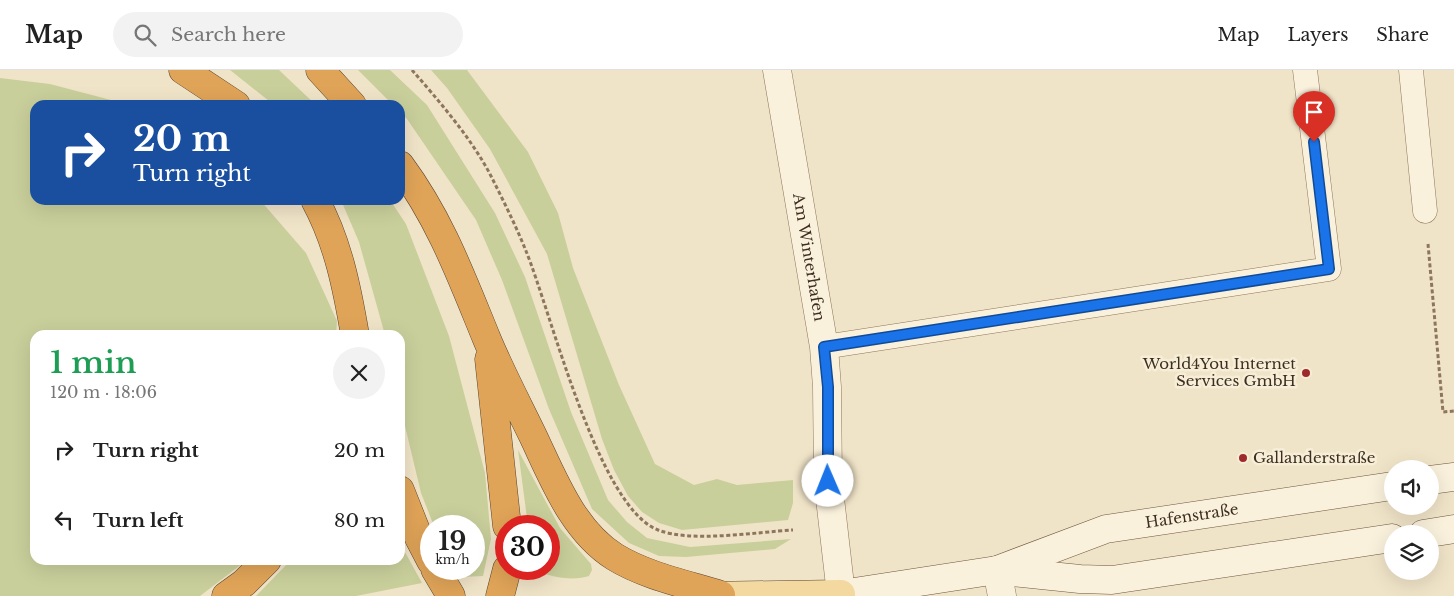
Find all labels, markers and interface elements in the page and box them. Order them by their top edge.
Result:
search box [113,12,463,57]
text: Map [25,20,83,49]
icon: search [131,21,159,49]
text: Search here [171,23,286,46]
text: Map [1218,24,1259,46]
text: Layers [1287,24,1348,46]
text: Share [1376,24,1429,46]
pin [1293,91,1335,142]
icon: arrive [1300,98,1328,126]
text: 20 m [133,117,230,160]
icon: right [50,120,115,185]
text: Turn right [133,160,251,187]
street label: Am Winterhafen [789,191,829,323]
text: 1 min [50,344,136,381]
button: close [333,347,385,399]
place label: World4You Internet Services GmbH [1142,354,1296,390]
marker: World4You Internet Services GmbH [1300,367,1312,379]
text: 120 m · 18:06 [50,382,157,402]
icon: right [50,436,78,464]
text: Turn right [93,439,199,462]
text: 20 m [334,439,385,462]
place label: Gallanderstraße [1253,448,1375,467]
marker: Gallanderstraße [1237,452,1249,464]
position arrow [801,454,853,506]
map controls [1384,460,1439,580]
button: sound [1384,460,1439,515]
street label: Hafenstraße [1144,499,1240,532]
icon: left [50,506,78,534]
text: Turn left [93,509,184,532]
text: 80 m [334,509,385,532]
speed limit sign: 30 [495,515,560,580]
button: layers [1384,525,1439,580]
text: 19 [439,526,466,557]
text: km/h [435,552,470,567]

